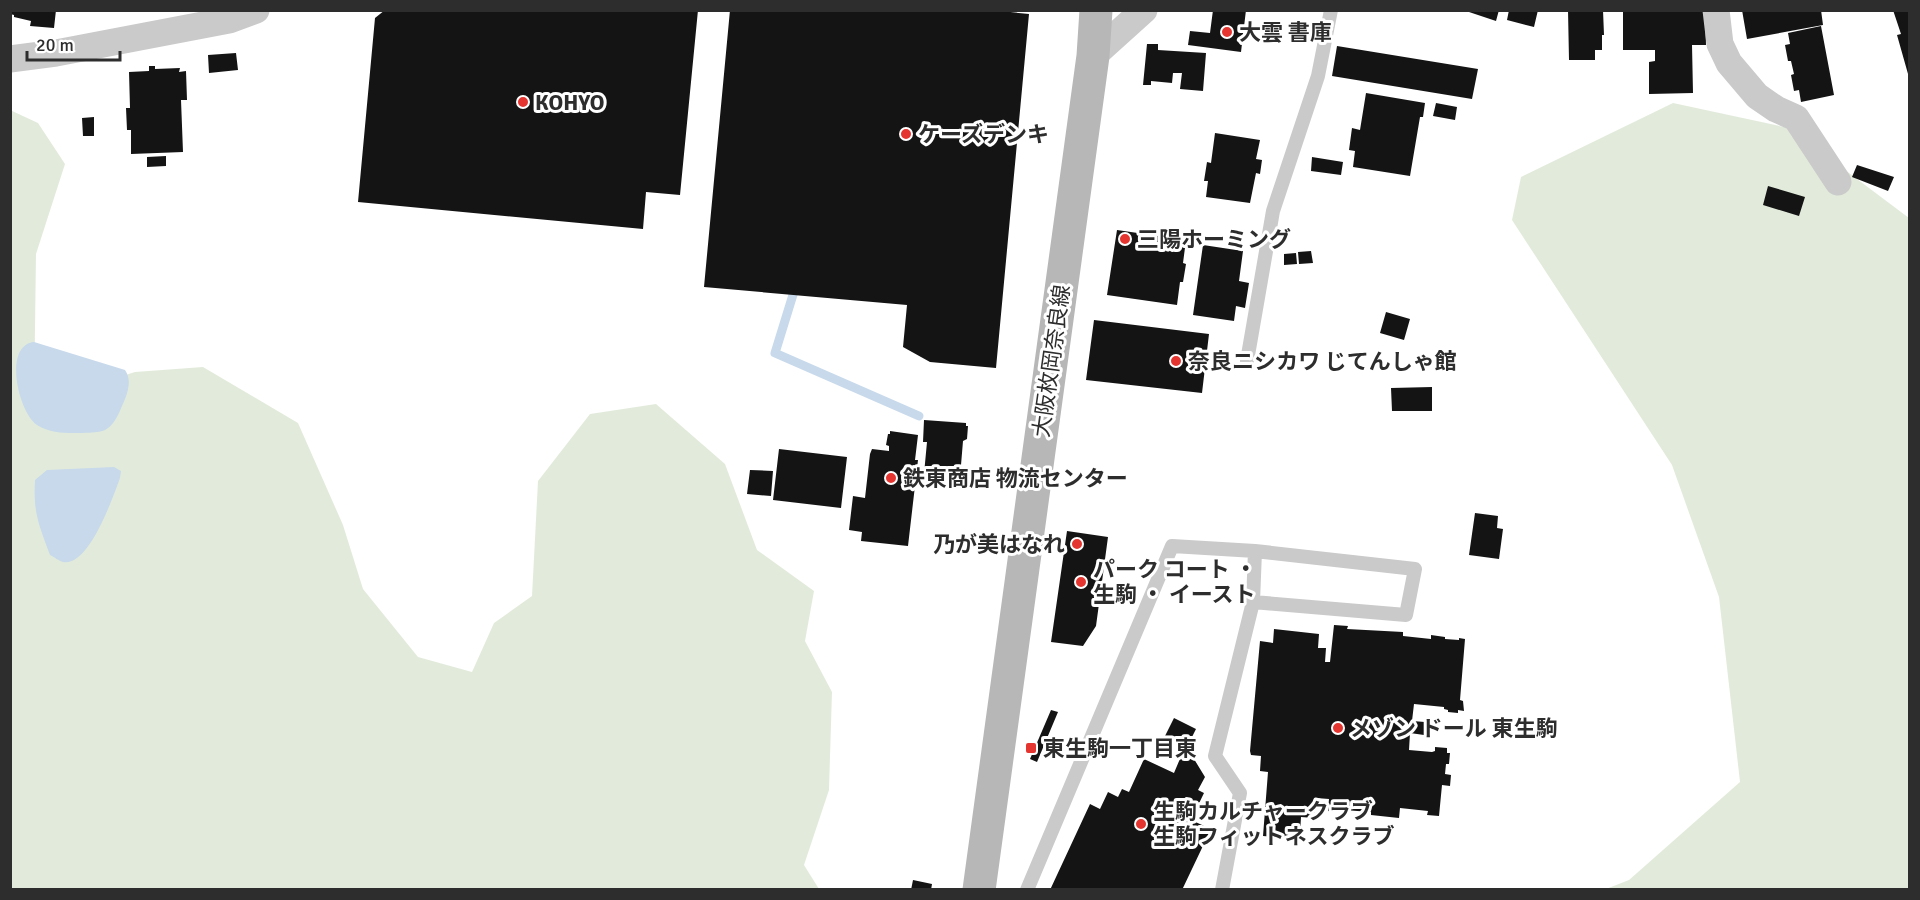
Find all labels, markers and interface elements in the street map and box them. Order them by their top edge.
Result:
place label: 大雲 書庫 [1239,19,1332,46]
scale bar [27,24,120,62]
marker: 大雲 書庫 [1220,25,1234,39]
text: 20 m [36,34,74,56]
place label: KOHYO [535,89,605,116]
marker: KOHYO [516,95,530,109]
place label: ケーズデンキ [918,121,1049,148]
marker: ケーズデンキ [899,127,913,141]
place label: 三陽ホーミング [1137,226,1291,253]
marker: 三陽ホーミング [1118,232,1132,246]
street label: 大阪枚岡奈良線 [1027,283,1076,439]
place label: 奈良ニシカワ じてんしゃ館 [1188,348,1457,375]
marker: 奈良ニシカワ じてんしゃ館 [1169,354,1183,368]
place label: 鉄東商店 物流センター [903,465,1128,492]
marker: 鉄東商店 物流センター [884,471,898,485]
place label: 乃が美はなれ [933,531,1065,558]
marker: 乃が美はなれ [1070,537,1084,551]
place label: パーク コート ・ 生駒 ・ イースト [1093,556,1257,608]
marker: パーク コート ・ 生駒 ・ イースト [1074,575,1088,589]
place label: メゾン ドール 東生駒 [1350,715,1558,742]
marker: メゾン ドール 東生駒 [1331,721,1345,735]
place label: 東生駒一丁目東 [1043,735,1197,762]
marker: 東生駒一丁目東 [1024,741,1038,755]
place label: 生駒カルチャークラブ 生駒フィットネスクラブ [1153,798,1395,850]
marker: 生駒カルチャークラブ 生駒フィットネスクラブ [1134,817,1148,831]

